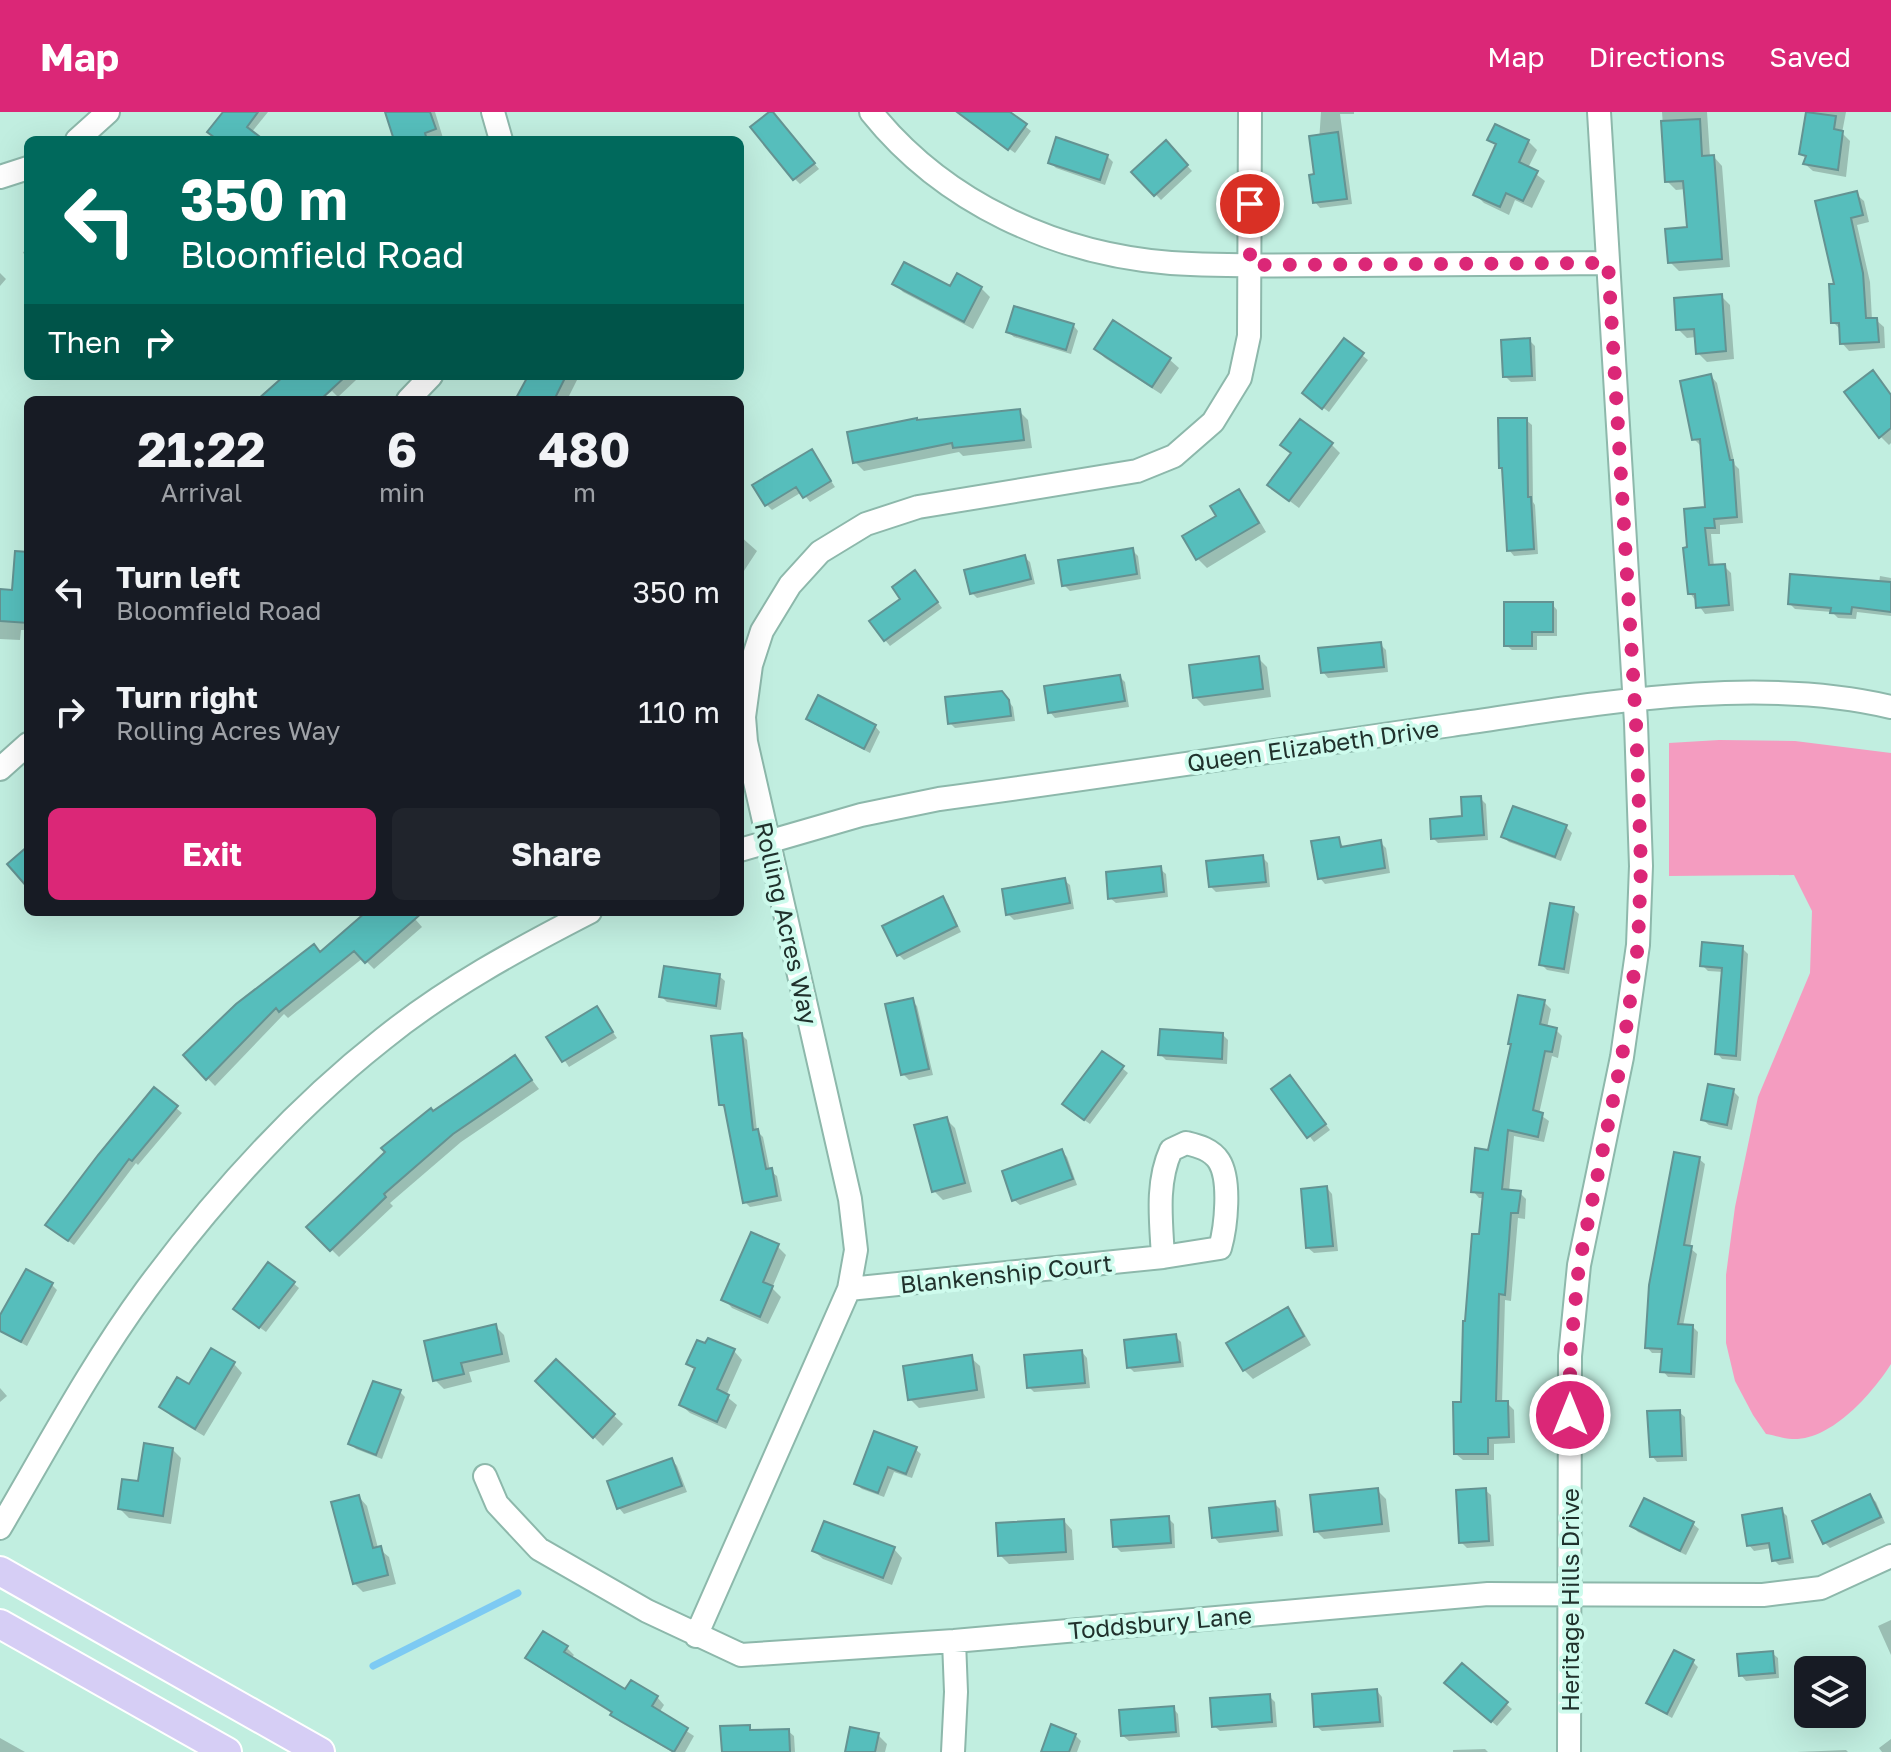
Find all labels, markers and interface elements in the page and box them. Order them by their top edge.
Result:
text: Map [40,34,119,79]
text: Map [1487,40,1544,73]
text: Directions [1588,40,1725,73]
text: Saved [1769,40,1851,73]
text: 350 m [180,165,348,232]
icon: left [48,168,152,272]
pin [1216,170,1284,238]
icon: arrive [1228,182,1272,226]
text: Bloomfield Road [180,233,465,276]
icon: right [137,320,181,364]
text: Then [48,324,121,360]
text: 21:22 [138,420,265,478]
text: 6 [387,420,417,478]
text: 480 [539,420,630,478]
text: Arrival [161,477,242,508]
text: min [379,477,425,508]
text: m [573,477,596,508]
text: Turn left [116,559,241,595]
icon: left [48,570,92,614]
text: 350 m [632,574,720,610]
text: Bloomfield Road [116,595,321,626]
text: Turn right [116,679,258,715]
icon: right [48,690,92,734]
text: 110 m [638,694,720,730]
street label: Queen Elizabeth Drive [1185,713,1441,777]
text: Rolling Acres Way [116,715,340,746]
button: Exit [48,808,376,900]
button: Share [392,808,720,900]
street label: Rolling Acres Way [750,819,824,1027]
street label: Blankenship Court [898,1247,1114,1299]
position arrow [1528,1373,1612,1457]
street label: Heritage Hills Drive [1555,1488,1584,1712]
street label: Toddsbury Lane [1067,1600,1253,1644]
map controls [1794,1656,1866,1728]
button: layers [1794,1656,1866,1728]

